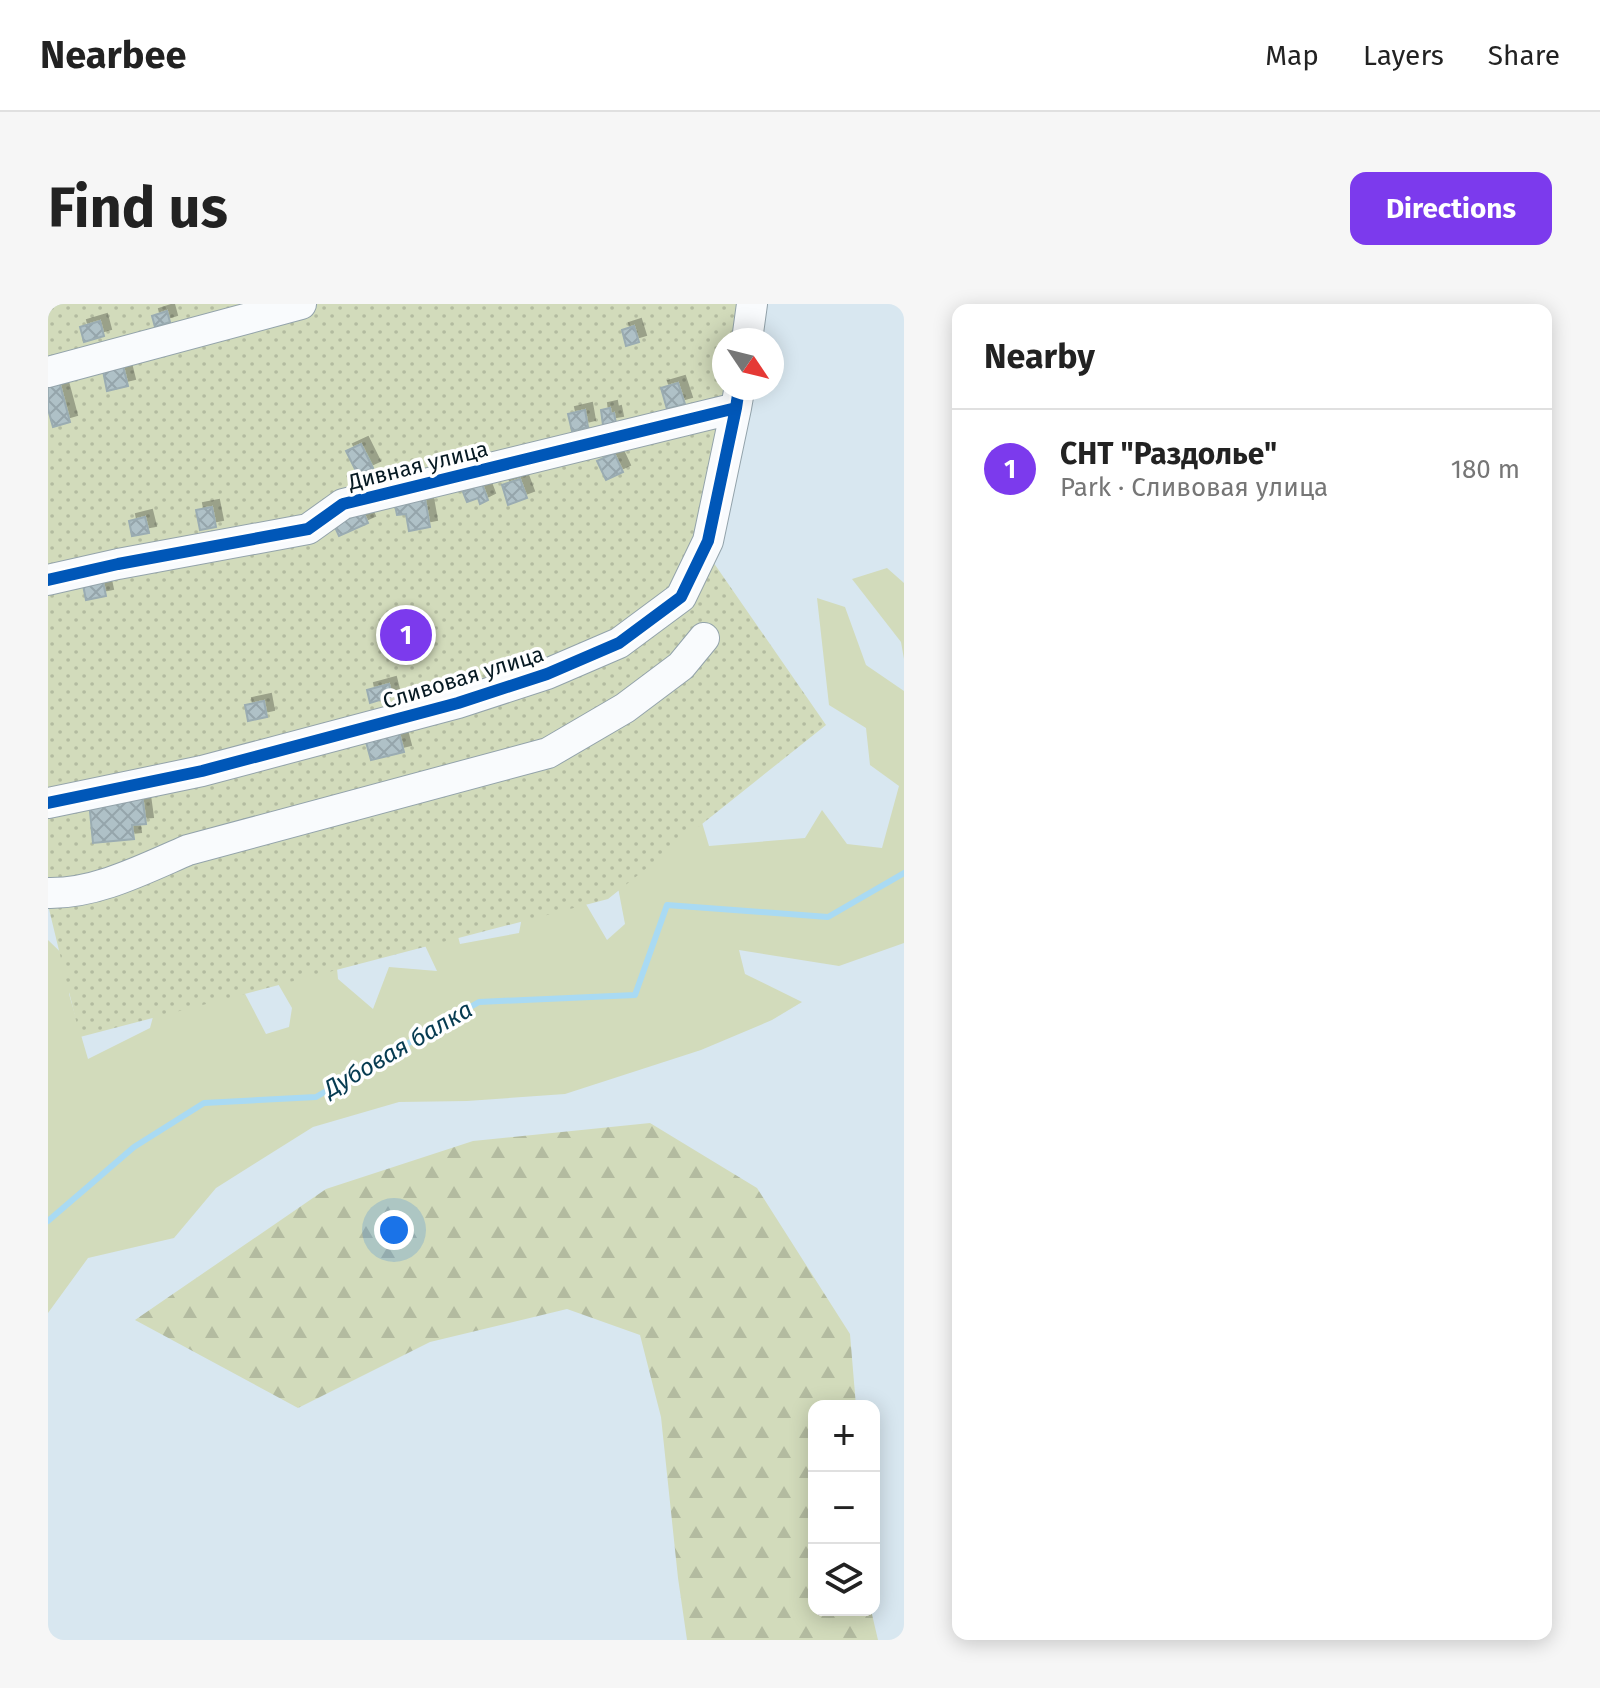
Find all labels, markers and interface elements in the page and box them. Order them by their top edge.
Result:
text: Nearbee [40,32,187,78]
text: Map [1265,39,1319,72]
text: Layers [1363,39,1444,72]
text: Share [1488,39,1560,72]
button: Directions [1350,172,1552,245]
text: Find us [48,175,228,242]
north arrow [712,328,784,400]
text: Nearby [984,336,1095,377]
street label: Дивная улица [344,435,491,496]
text: СНТ "Раздолье" [1060,436,1277,472]
text: 1 [1004,454,1016,485]
text: 180 m [1451,454,1520,485]
text: Park · Сливовая улица [1060,472,1328,503]
pin: 1 [380,605,432,665]
street label: Сливовая улица [379,640,547,715]
water label: Дубовая балка [317,995,477,1104]
your location [374,1210,414,1250]
map controls [808,1400,880,1616]
button: + [808,1400,880,1472]
button: − [808,1472,880,1544]
button: layers [808,1544,880,1616]

